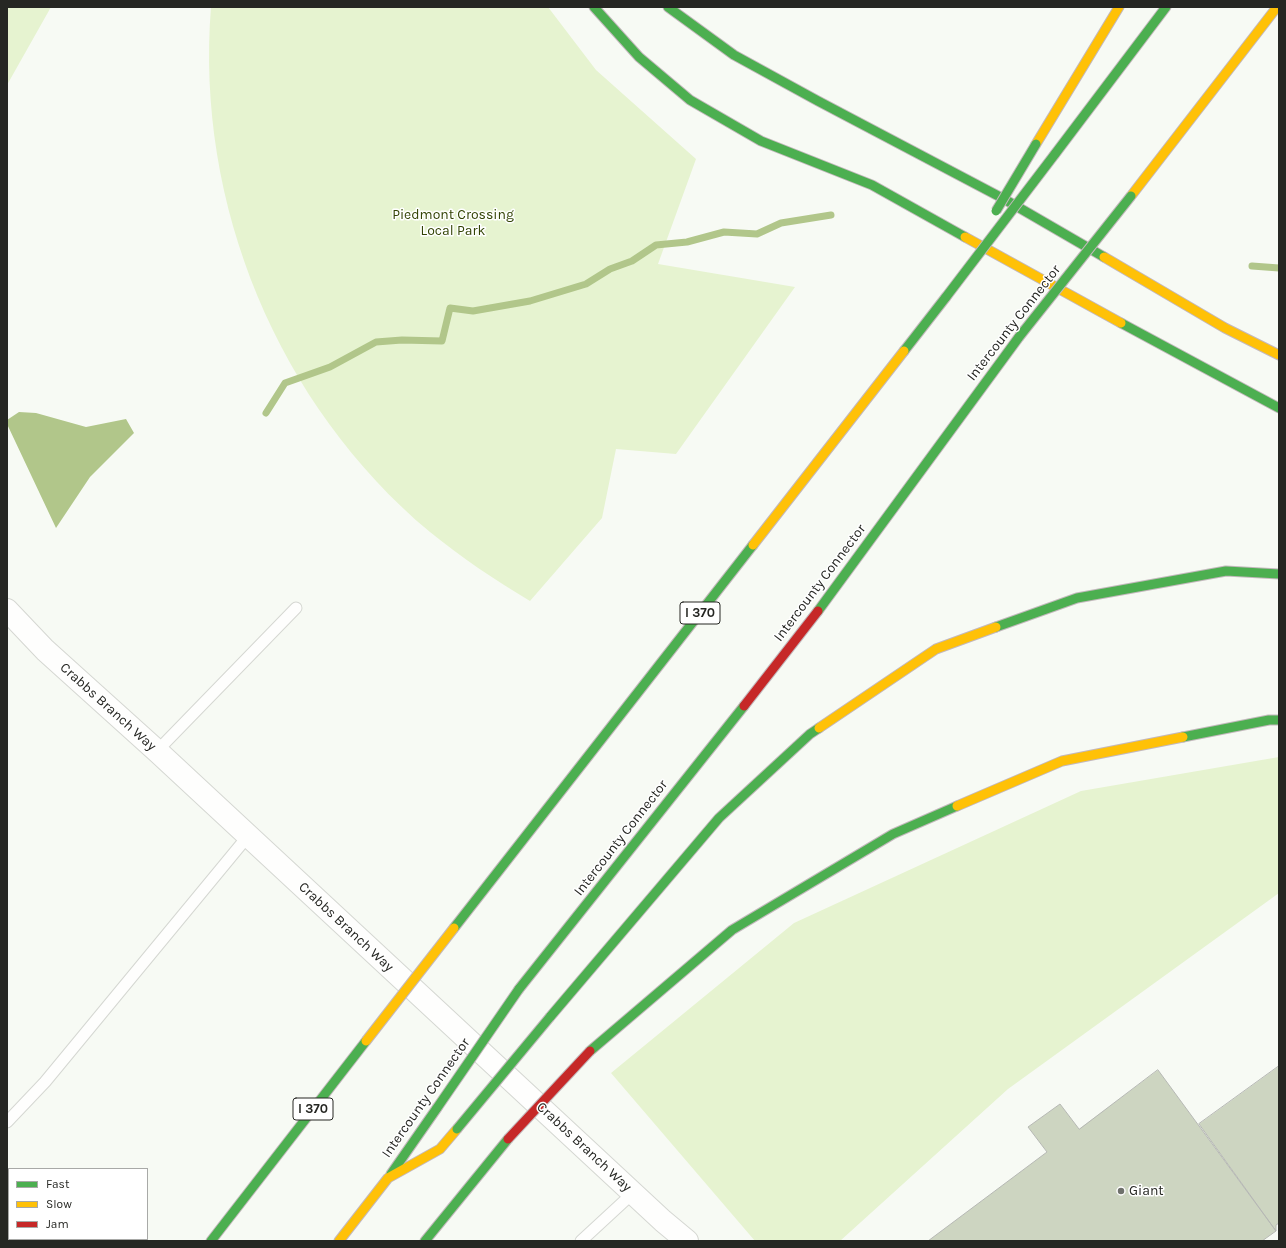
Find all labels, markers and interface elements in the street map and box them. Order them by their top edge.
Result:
park label: Piedmont Crossing Local Park [392,207,514,240]
street label: Intercounty Connector [964,262,1064,384]
street label: Intercounty Connector [770,521,870,645]
road number: I 370 [680,602,720,624]
street label: Crabbs Branch Way [56,659,160,755]
street label: Intercounty Connector [571,777,671,899]
street label: Crabbs Branch Way [295,879,397,975]
street label: Intercounty Connector [378,1035,474,1161]
road number: I 370 [293,1098,333,1120]
street label: Crabbs Branch Way [533,1099,635,1195]
legend [8,1168,148,1240]
text: Fast [46,1177,69,1191]
place label: Giant [1129,1183,1164,1199]
marker: Giant [1116,1186,1126,1196]
text: Slow [46,1197,72,1211]
text: Jam [46,1217,69,1231]

